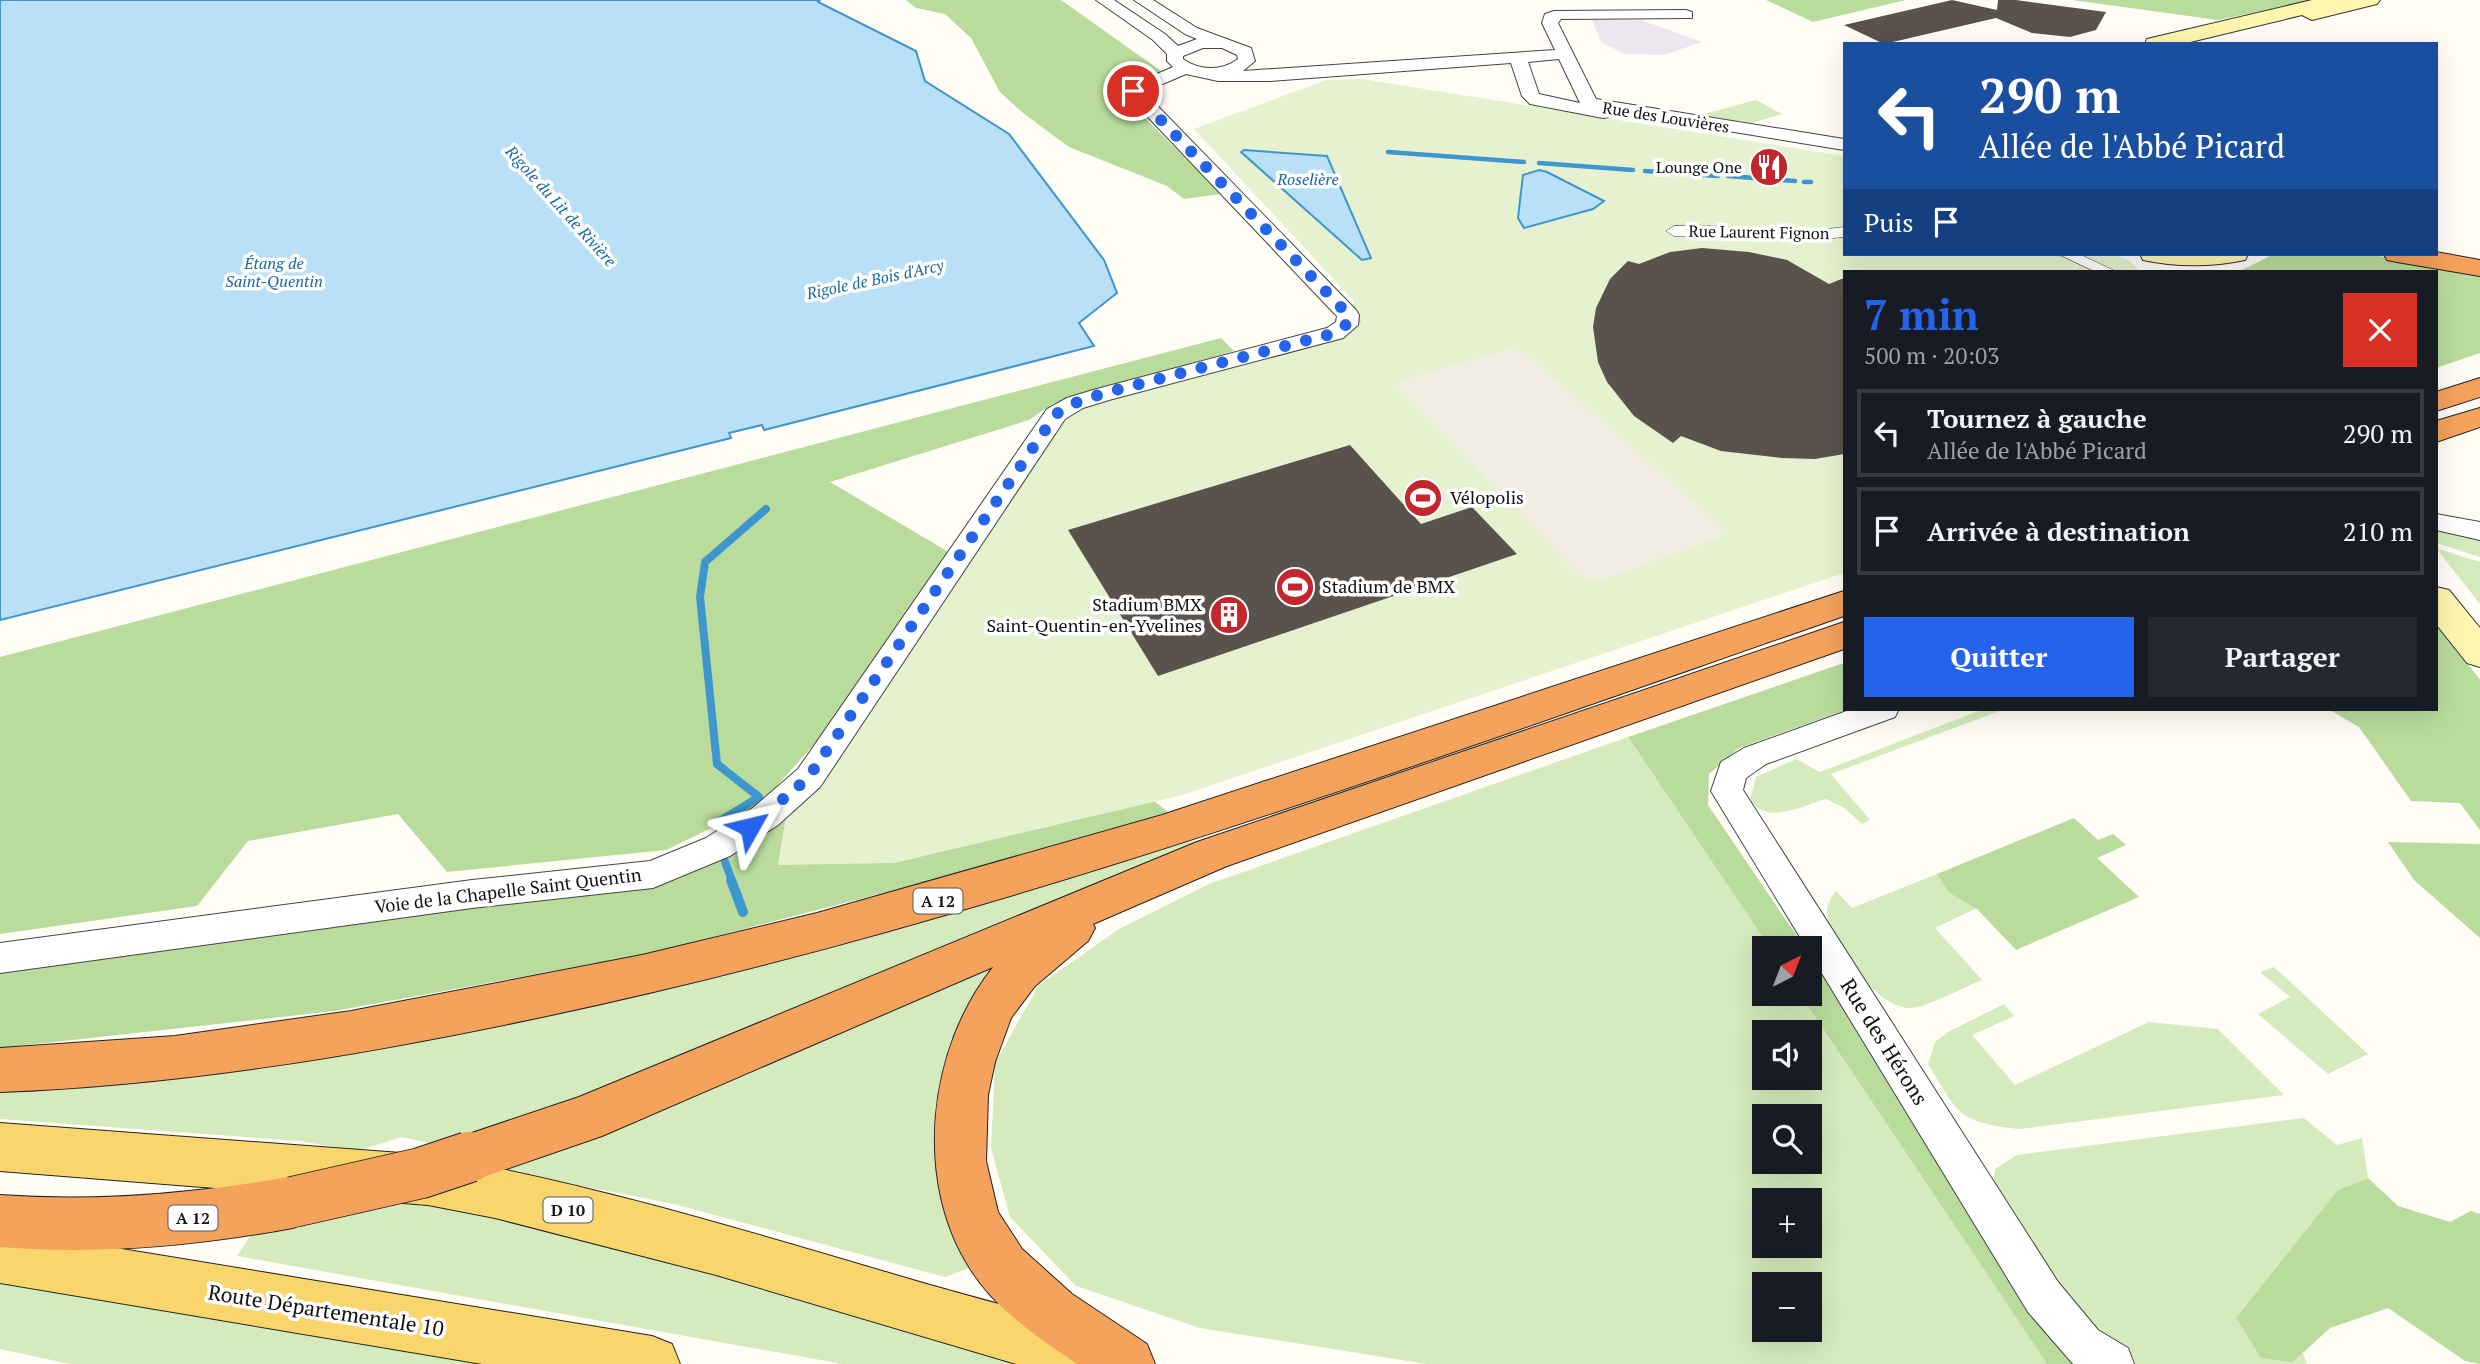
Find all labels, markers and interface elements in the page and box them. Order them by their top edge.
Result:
pin [1103,61,1163,121]
text: 290 m [1979,62,2121,127]
icon: left [1864,70,1955,161]
icon: arrive [1114,72,1152,110]
street label: Rue des Louvières [1601,96,1731,138]
text: Allée de l'Abbé Picard [1979,125,2285,167]
water label: Rigole du Lit de Rivière [500,140,621,271]
restaurant icon: Lounge One [1748,146,1790,188]
place label: Lounge One [1656,156,1742,178]
water label: Roselière [1276,168,1339,190]
icon: arrive [1927,203,1965,241]
text: Puis [1864,205,1913,239]
street label: Rue Laurent Fignon [1688,220,1830,244]
water label: Étang de Saint-Quentin [225,252,323,292]
water label: Rigole de Bois d'Arcy [804,254,946,304]
text: 7 min [1864,286,1979,342]
button: close [2343,293,2417,367]
text: 500 m · 20:03 [1864,340,1999,371]
text: Tournez à gauche [1927,401,2147,435]
icon: left [1868,414,1906,452]
text: 290 m [2343,416,2413,450]
text: Allée de l'Abbé Picard [1927,435,2147,466]
sports icon: Vélopolis [1402,477,1444,519]
place label: Vélopolis [1450,485,1524,509]
icon: arrive [1868,512,1906,550]
text: Arrivée à destination [1927,514,2190,548]
text: 210 m [2343,514,2413,548]
sports icon: Stadium de BMX [1274,566,1316,608]
place label: Stadium de BMX [1322,574,1455,598]
place label: Stadium BMX Saint-Quentin-en-Yvelines [986,592,1202,637]
building icon: Stadium BMX Saint-Quentin-en-Yvelines [1208,594,1250,636]
button: Quitter [1864,617,2134,697]
button: Partager [2148,617,2417,697]
position arrow [713,790,787,864]
street label: Voie de la Chapelle Saint Quentin [373,862,643,918]
road number: A 12 [914,888,962,914]
north arrow [1752,936,1822,1006]
map controls [1752,936,1822,1342]
street label: Rue des Hérons [1835,973,1935,1110]
button: sound [1752,1020,1822,1090]
button: search [1752,1104,1822,1174]
button: + [1752,1188,1822,1258]
road number: D 10 [544,1198,592,1222]
road number: A 12 [168,1206,218,1230]
button: − [1752,1272,1822,1342]
street label: Route Départementale 10 [206,1278,446,1342]

